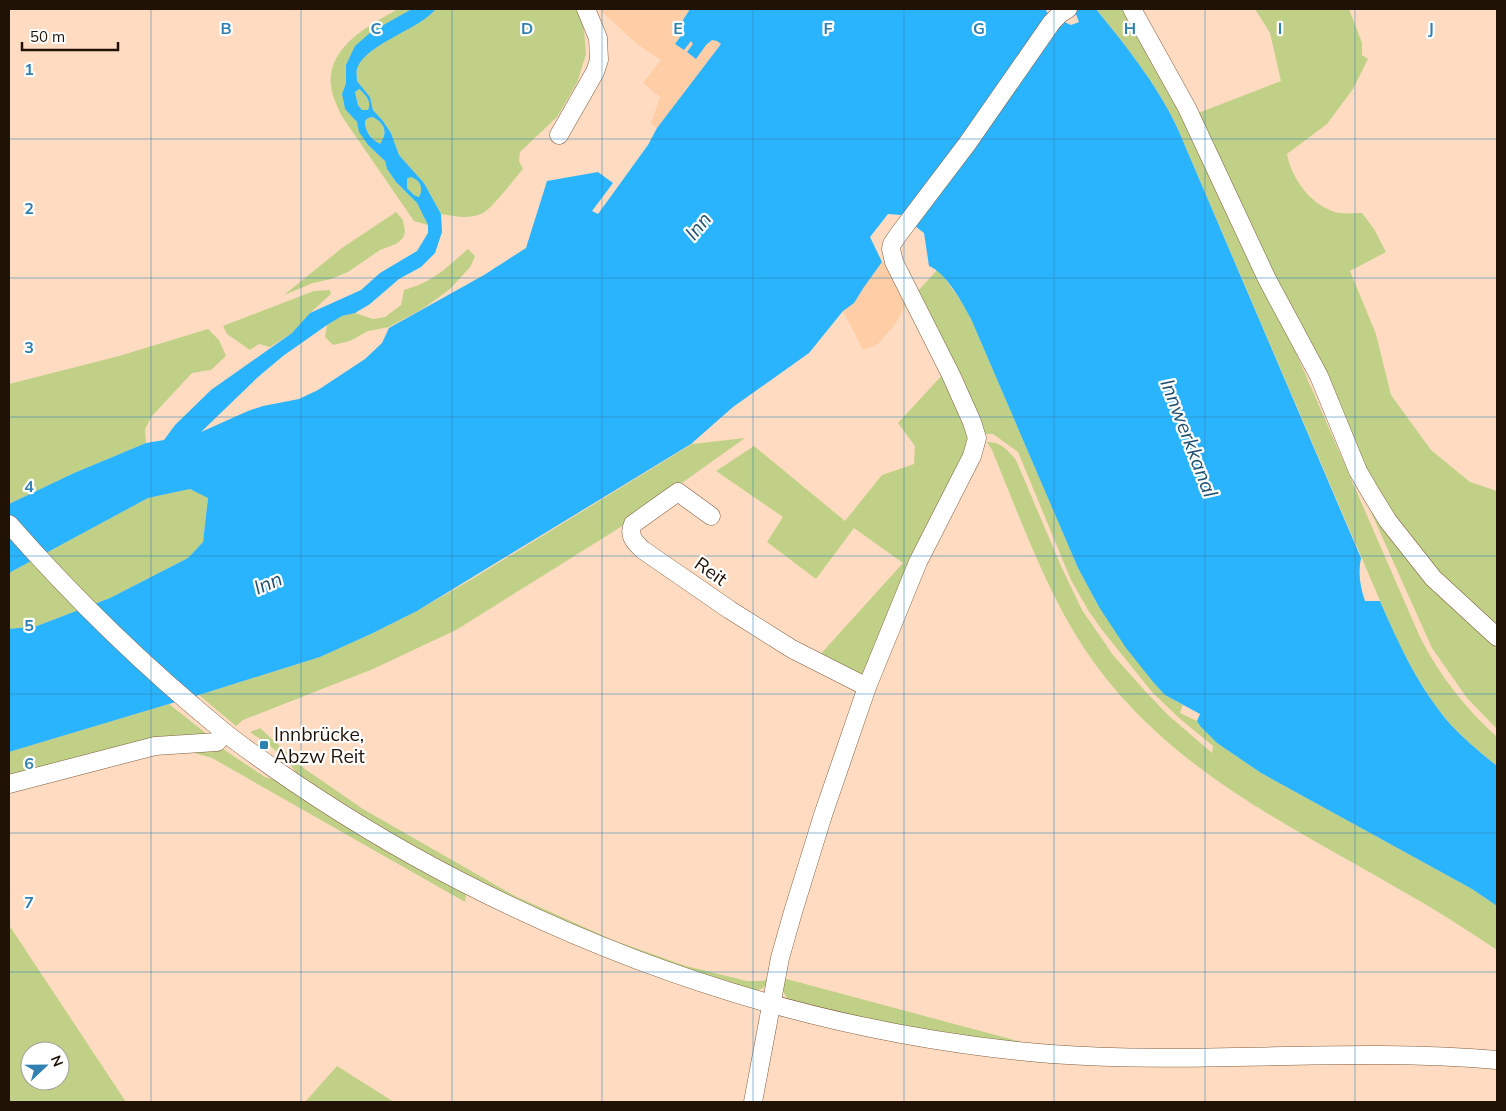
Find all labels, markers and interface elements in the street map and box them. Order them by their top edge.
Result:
text: B [220,18,232,38]
text: C [371,18,382,38]
text: D [521,18,533,38]
text: E [673,18,683,38]
text: F [823,18,833,38]
text: G [973,18,985,38]
text: H [1124,18,1136,38]
text: I [1278,18,1282,38]
text: J [1428,18,1434,38]
scale bar [22,20,119,52]
text: 50 m [30,27,65,46]
text: 1 [24,59,34,79]
text: 2 [24,198,34,218]
water label: Inn [679,207,716,245]
text: 3 [24,337,34,357]
water label: Innwerkkanal [1155,375,1224,501]
text: 4 [24,476,34,496]
street label: Reit [690,551,732,591]
water label: Inn [250,565,286,600]
text: 5 [24,615,34,635]
place label: Innbrücke, Abzw Reit [274,722,365,768]
marker: Innbrücke, Abzw Reit [258,739,270,751]
text: 6 [24,753,34,773]
text: 7 [24,892,34,912]
north arrow [20,1041,70,1091]
text: N [47,1053,67,1069]

